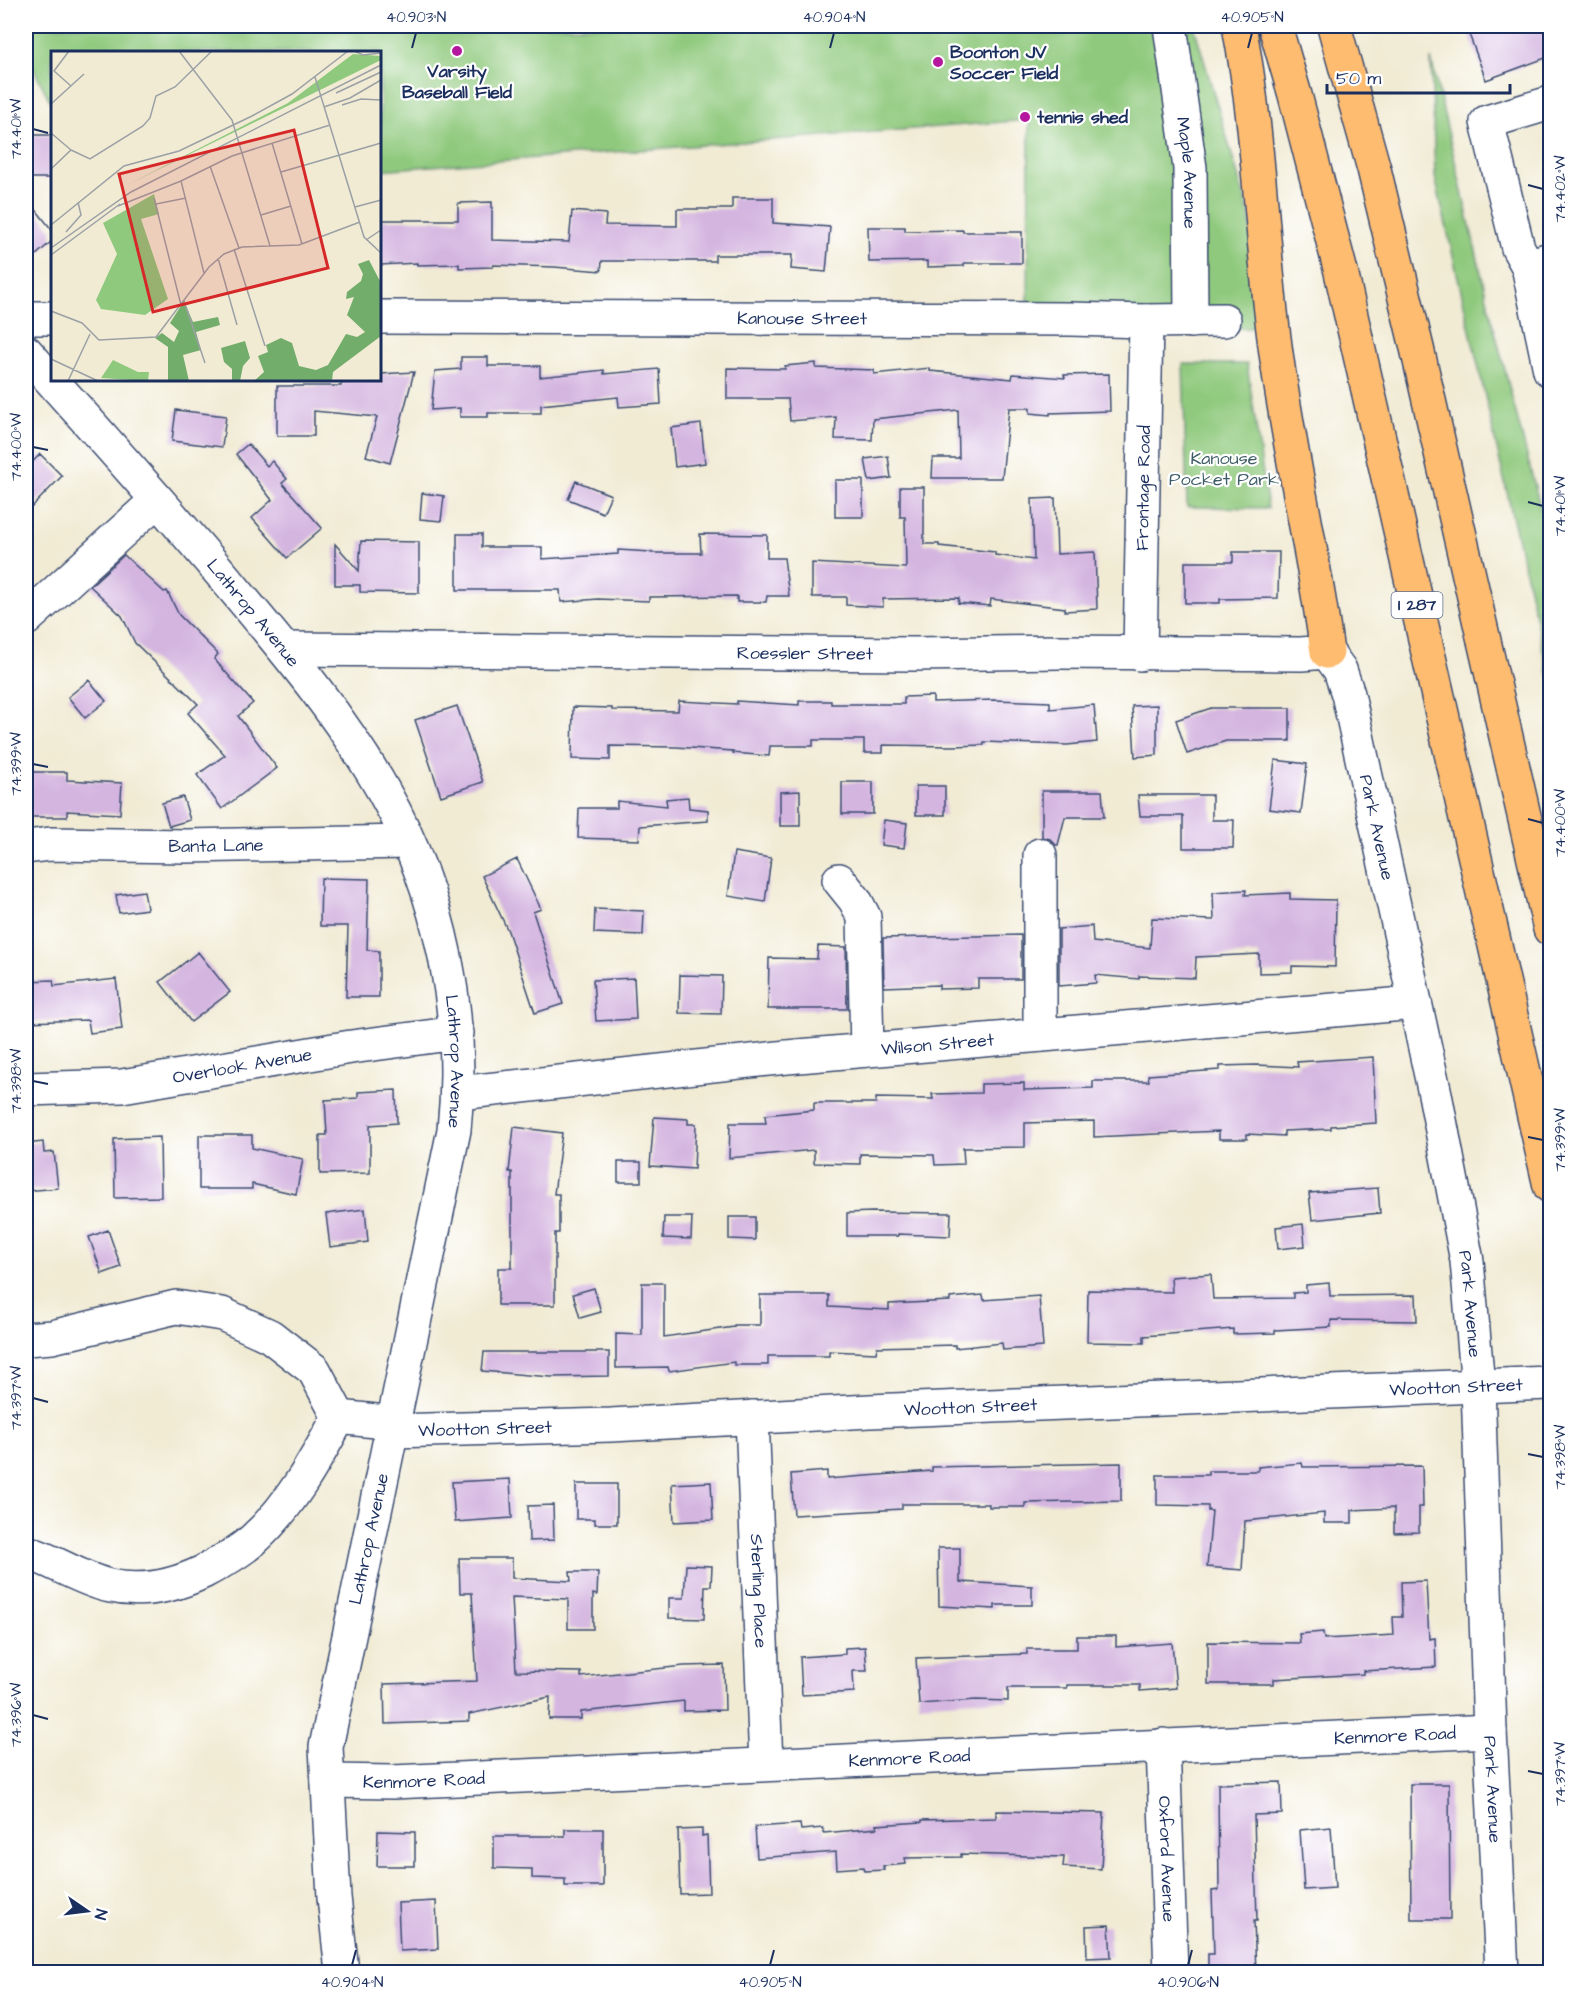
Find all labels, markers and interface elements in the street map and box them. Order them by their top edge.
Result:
text: 40.903°N [386,7,446,28]
text: 40.904°N [803,7,865,28]
text: 40.905°N [1220,7,1284,28]
place label: Boonton JV Soccer Field [949,40,1059,86]
marker: Varsity Baseball Field [450,44,464,58]
inset map [51,51,381,381]
marker: Boonton JV Soccer Field [931,55,945,69]
scale bar [1327,57,1510,95]
place label: Varsity Baseball Field [402,59,513,105]
text: 50 m [1336,66,1381,91]
text: 74.401°W [6,99,27,159]
place label: tennis shed [1036,105,1129,130]
marker: tennis shed [1018,110,1032,124]
street label: Maple Avenue [1170,115,1203,229]
text: 74.402°W [1550,155,1571,223]
street label: Kanouse Street [737,306,868,331]
text: 74.400°W [6,413,27,481]
street label: Frontage Road [1129,425,1157,551]
park label: Kanouse Pocket Park [1169,446,1279,492]
text: 74.401°W [1550,476,1571,536]
street label: Lathrop Avenue [201,553,306,672]
road number: I 287 [1392,592,1442,618]
street label: Roessler Street [737,640,874,666]
text: 74.399°W [6,732,27,796]
street label: Park Avenue [1353,772,1401,883]
text: 74.400°W [1550,789,1571,857]
street label: Banta Lane [168,832,264,859]
street label: Lathrop Avenue [439,993,469,1130]
street label: Wilson Street [880,1027,996,1061]
street label: Overlook Avenue [171,1041,314,1090]
text: 74.398°W [6,1049,27,1113]
text: 74.399°W [1550,1108,1571,1172]
street label: Park Avenue [1453,1248,1488,1359]
text: 74.397°W [6,1366,27,1430]
street label: Wootton Street [1389,1372,1524,1402]
street label: Wootton Street [903,1392,1038,1422]
street label: Wootton Street [418,1414,553,1443]
text: 74.398°W [1550,1425,1571,1489]
street label: Lathrop Avenue [343,1471,395,1607]
street label: Sterling Place [744,1533,774,1649]
text: 74.396°W [6,1683,27,1747]
street label: Kenmore Road [1333,1720,1456,1751]
street label: Park Avenue [1478,1735,1508,1844]
text: 74.397°W [1550,1742,1571,1806]
street label: Kenmore Road [848,1743,971,1773]
street label: Kenmore Road [363,1765,486,1795]
street label: Oxford Avenue [1152,1795,1182,1923]
north arrow [57,1881,117,1941]
text: N [89,1907,112,1922]
text: 40.904°N [321,1972,383,1993]
text: 40.905°N [738,1972,802,1993]
text: 40.906°N [1157,1972,1219,1993]

